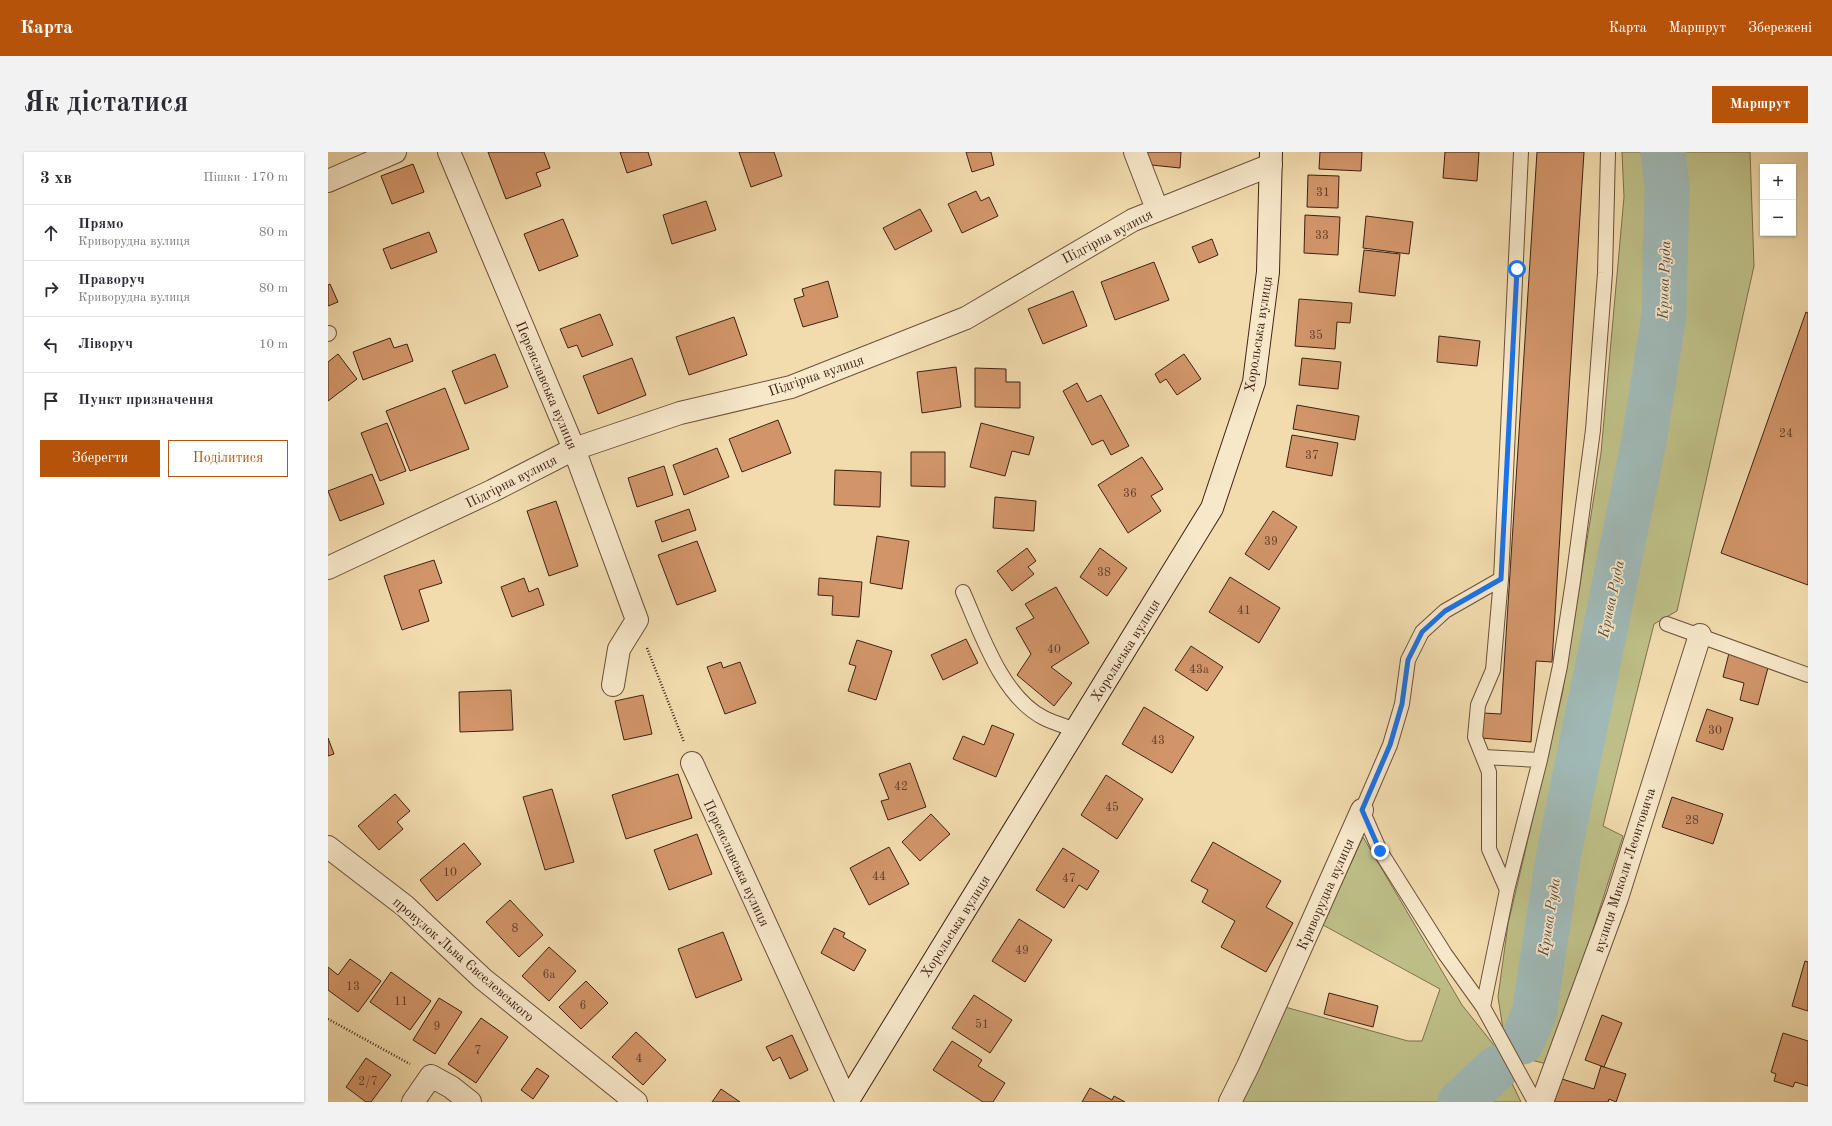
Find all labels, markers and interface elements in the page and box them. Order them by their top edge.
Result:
text: Карта [20,19,73,38]
text: Карта [1609,21,1647,35]
text: Маршрут [1669,21,1726,35]
text: Збережені [1748,21,1812,35]
button: Маршрут [1712,86,1808,123]
text: Як дістатися [24,90,188,118]
map controls [1760,164,1796,236]
button: + [1760,164,1796,200]
text: 3 хв [40,170,72,187]
text: Пішки · 170 m [203,171,288,184]
house number: 31 [1316,187,1330,199]
button: − [1760,200,1796,236]
street label: Підгірна вулиця [1060,207,1155,267]
text: Прямо [78,217,124,232]
icon: ahead [40,222,62,244]
text: 80 m [259,226,288,239]
house number: 33 [1315,230,1329,242]
text: Криворудна вулиця [78,235,190,248]
water label: Крива Руда [1657,240,1674,321]
route start [1508,260,1526,278]
text: Праворуч [78,273,145,288]
street label: Хорольська вулиця [1243,275,1275,393]
icon: right [40,278,62,300]
text: 80 m [259,282,288,295]
text: Криворудна вулиця [78,291,190,304]
street label: Переяславська вулиця [513,319,579,452]
house number: 35 [1309,329,1323,342]
icon: left [40,334,62,356]
text: Ліворуч [78,337,133,352]
text: 10 m [259,338,288,351]
street label: Підгірна вулиця [767,353,866,399]
icon: arrive [40,390,62,412]
text: Пункт призначення [78,393,214,408]
house number: 24 [1779,428,1793,440]
button: Зберегти [40,440,160,477]
button: Поділитися [168,440,288,477]
house number: 37 [1305,450,1319,462]
street label: Підгірна вулиця [464,453,559,511]
house number: 36 [1123,488,1137,500]
house number: 39 [1264,536,1278,548]
water label: Крива Руда [1597,559,1628,640]
house number: 38 [1097,567,1111,579]
street label: Хорольська вулиця [1089,597,1163,704]
house number: 41 [1237,605,1251,617]
house number: 40 [1047,644,1061,656]
house number: 43а [1189,664,1209,676]
house number: 30 [1708,725,1722,737]
house number: 43 [1151,735,1165,747]
house number: 42 [894,781,908,793]
street label: вулиця Миколи Леонтовича [1592,786,1658,954]
street label: Переяславська вулиця [701,798,772,929]
house number: 45 [1105,801,1119,814]
house number: 28 [1685,815,1699,827]
street label: Криворудна вулиця [1295,836,1357,952]
route end [1371,842,1389,860]
house number: 10 [443,867,457,879]
house number: 44 [872,871,886,883]
street label: Хорольська вулиця [919,873,993,980]
house number: 47 [1062,873,1076,885]
water label: Крива Руда [1537,877,1564,958]
street label: провулок Льва Євселевського [390,895,537,1025]
house number: 8 [512,923,519,935]
house number: 49 [1015,945,1029,957]
house number: 6а [543,969,556,981]
house number: 13 [346,981,360,993]
house number: 11 [394,996,408,1008]
house number: 6 [580,1000,587,1012]
house number: 51 [975,1018,989,1031]
house number: 9 [434,1021,440,1033]
house number: 7 [475,1045,481,1057]
house number: 4 [636,1053,643,1065]
house number: 2/7 [358,1076,378,1088]

